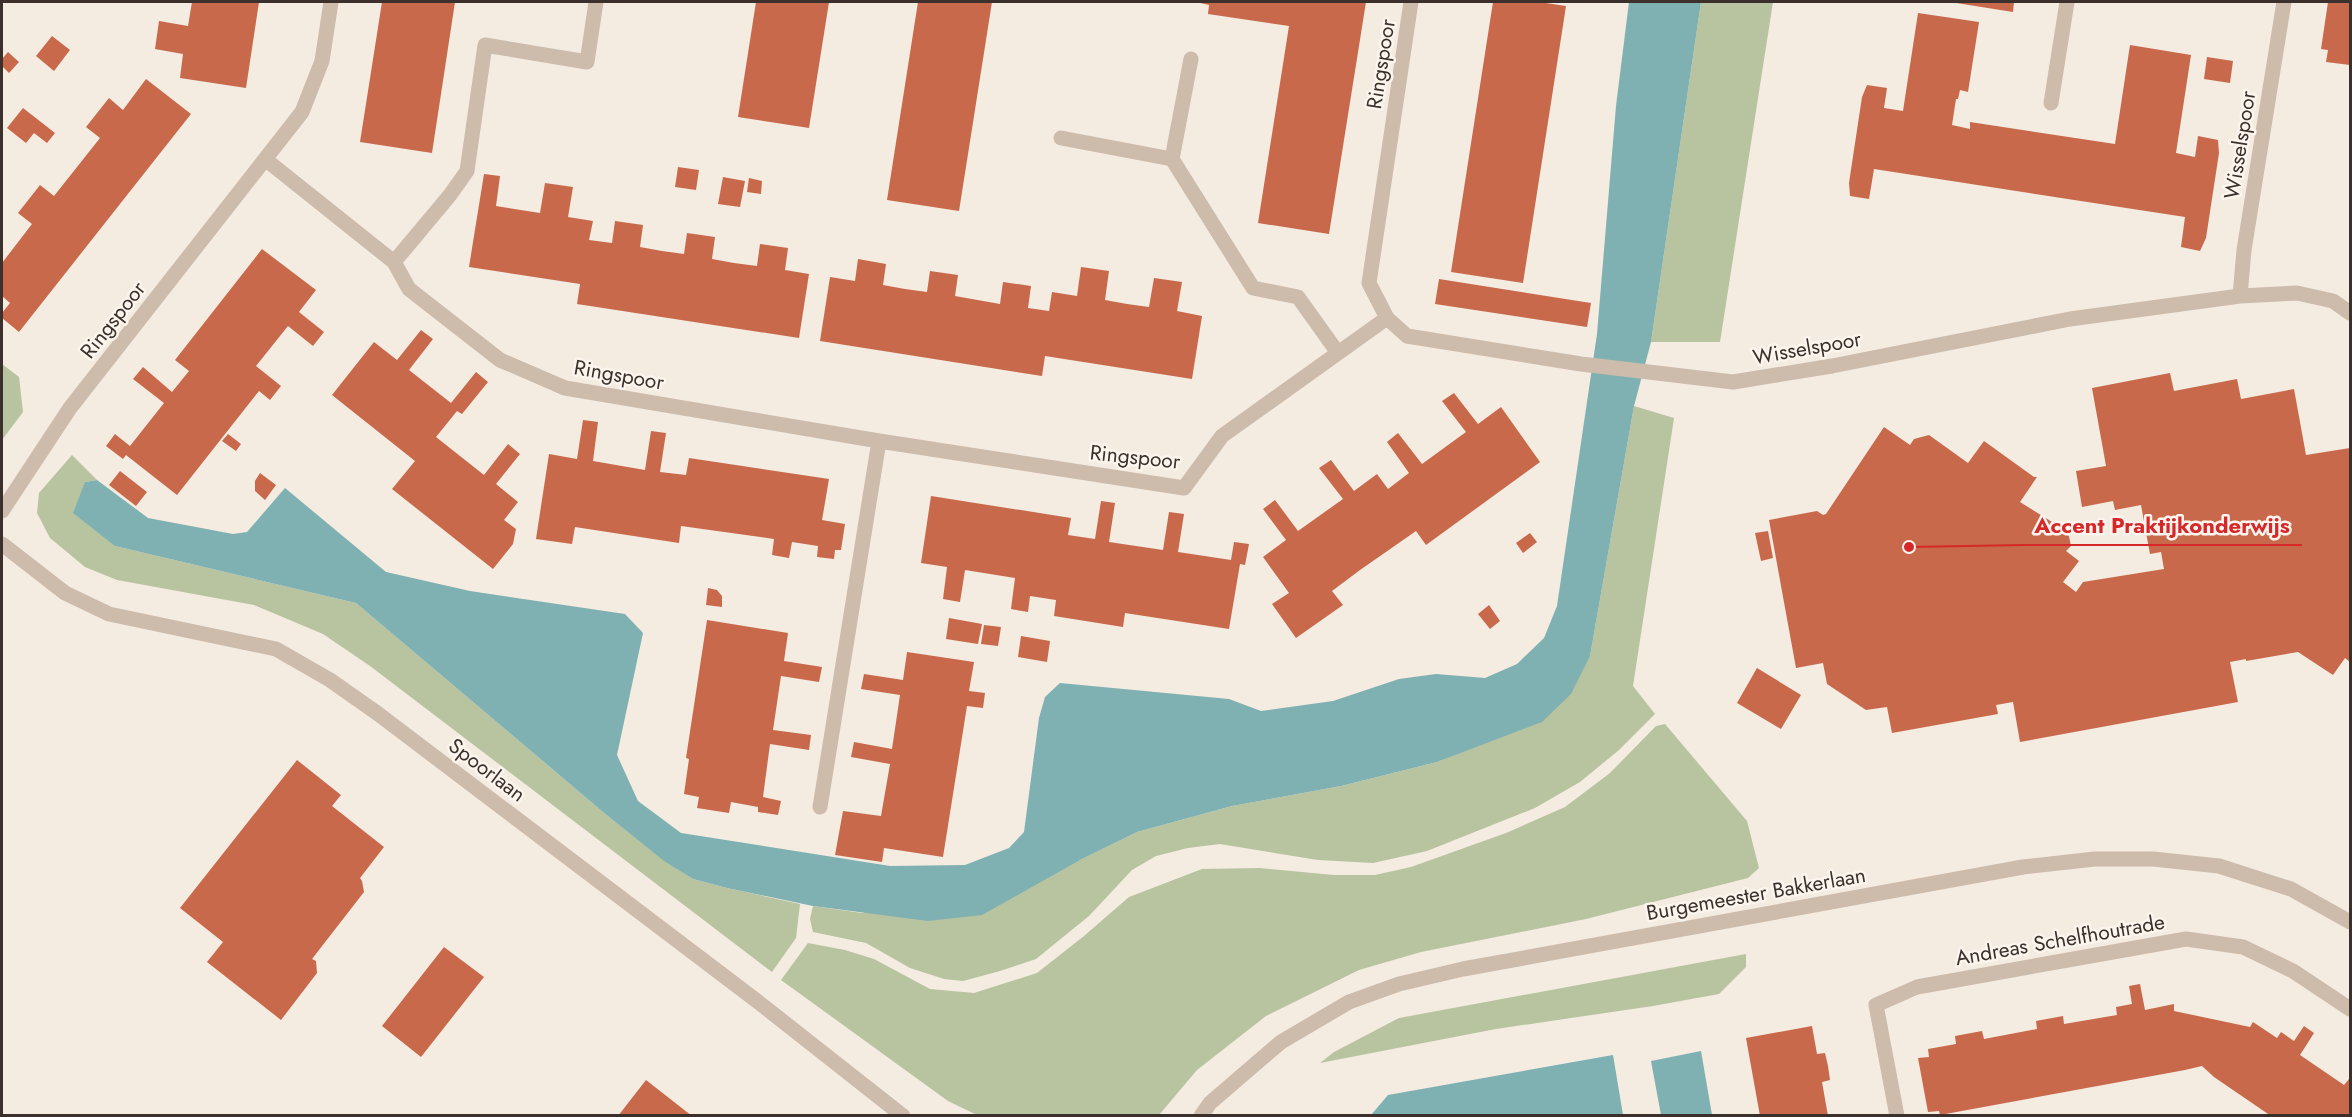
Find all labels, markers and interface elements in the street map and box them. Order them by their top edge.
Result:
street label: Ringspoor [1359,16,1403,111]
street label: Wisselspoor [2217,88,2263,201]
street label: Ringspoor [73,274,153,365]
street label: Wisselspoor [1751,324,1864,372]
street label: Ringspoor [572,352,667,398]
street label: Ringspoor [1088,437,1182,477]
callout: Accent Praktijkonderwijs [2023,505,2302,545]
text: Accent Praktijkonderwijs [2033,509,2290,541]
street label: Spoorlaan [442,731,532,809]
street label: Burgemeester Bakkerlaan [1644,860,1868,928]
street label: Andreas Schelfhoutrade [1953,907,2167,973]

